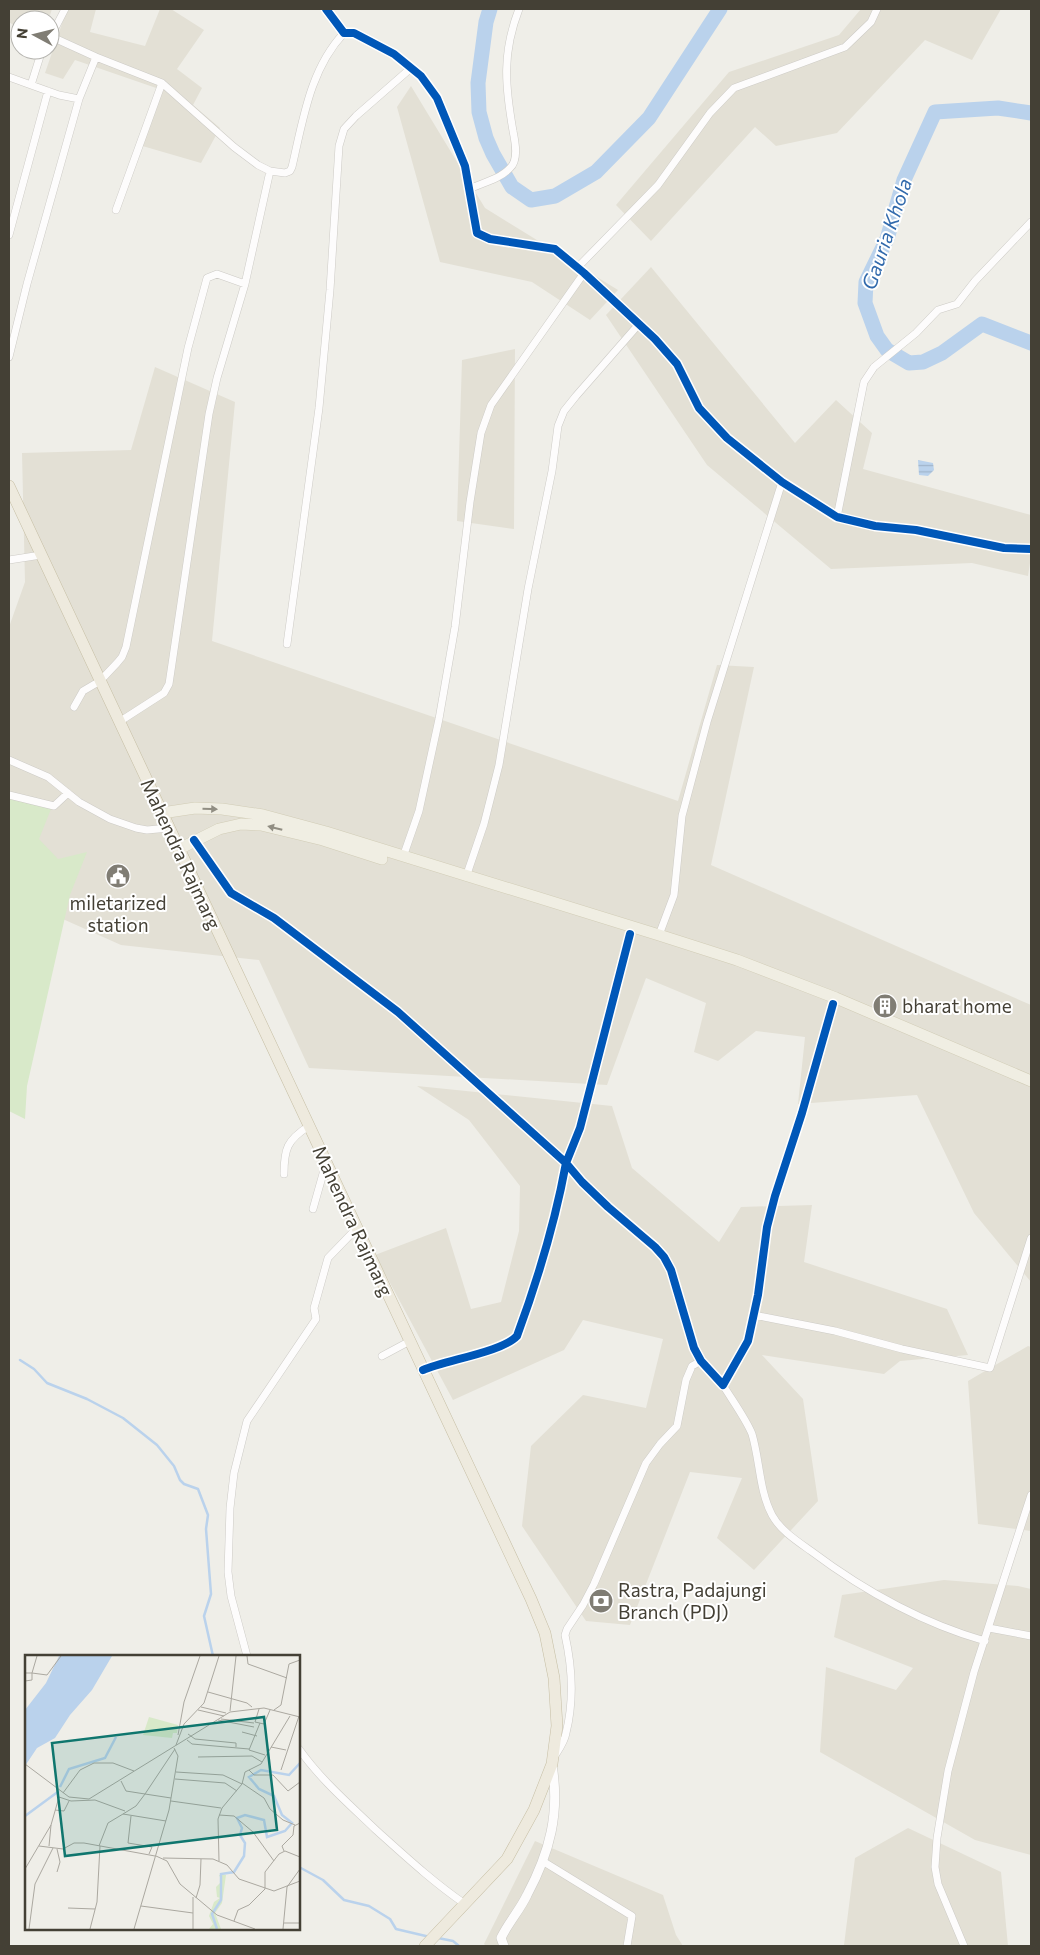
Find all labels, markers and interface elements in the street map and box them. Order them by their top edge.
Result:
north arrow [10,10,60,60]
text: N [13,27,31,40]
water label: Gauria Khola [856,175,916,292]
street label: Mahendra Rajmarg [136,775,226,933]
one-way arrow [202,805,218,813]
one-way arrow [267,824,282,832]
public building icon: miletarized station [105,863,131,889]
place label: miletarized station [70,891,166,936]
building icon: bharat home [872,993,898,1019]
place label: bharat home [902,994,1012,1017]
street label: Mahendra Rajmarg [308,1142,398,1300]
place label: Rastra, Padajungi Branch (PDJ) [618,1578,767,1623]
bank icon: Rastra, Padajungi Branch (PDJ) [588,1588,614,1614]
inset map [25,1655,300,1930]

